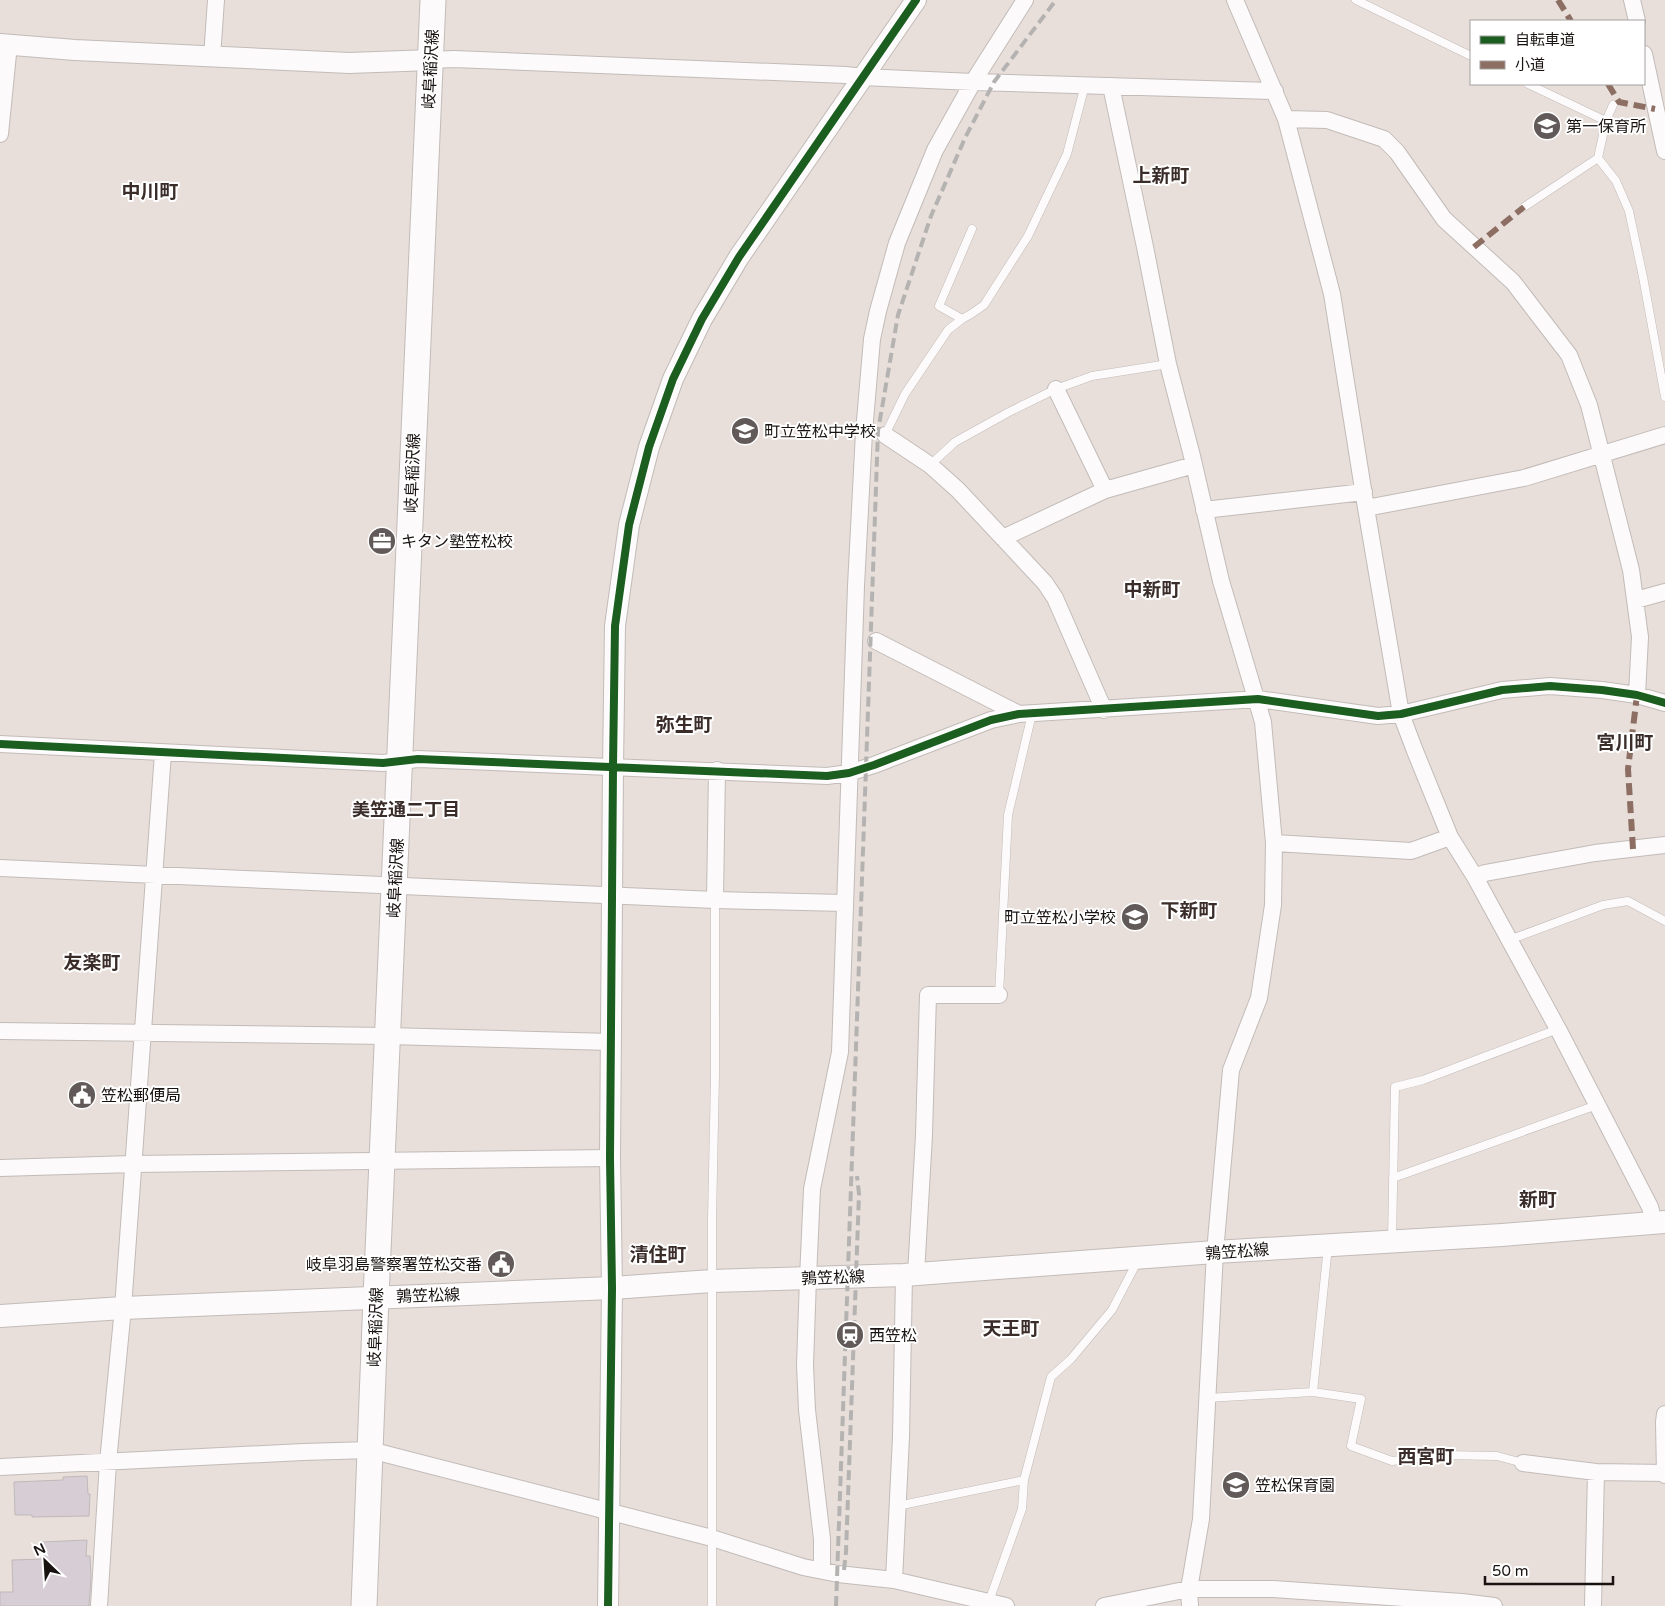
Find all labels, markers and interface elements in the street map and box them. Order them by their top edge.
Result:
legend [1470,20,1645,85]
street label: 岐阜稲沢線 [419,29,443,110]
text: 自転車道 [1515,31,1575,49]
text: 小道 [1515,56,1545,74]
school or university icon: 第一保育所 [1532,111,1562,141]
place label: 第一保育所 [1566,117,1646,137]
district label: 上新町 [1132,165,1190,187]
district label: 中川町 [121,181,179,203]
school or university icon: 町立笠松中学校 [730,416,760,446]
place label: 町立笠松中学校 [764,422,876,442]
street label: 岐阜稲沢線 [402,433,424,513]
office icon: キタン塾笠松校 [367,526,397,556]
place label: キタン塾笠松校 [401,532,513,552]
district label: 中新町 [1123,579,1181,601]
district label: 弥生町 [655,714,713,736]
district label: 宮川町 [1596,732,1654,754]
district label: 美笠通二丁目 [352,799,460,821]
street label: 岐阜稲沢線 [384,838,408,919]
district label: 下新町 [1160,900,1218,922]
school or university icon: 町立笠松小学校 [1120,902,1150,932]
place label: 町立笠松小学校 [1004,908,1116,928]
district label: 友楽町 [63,952,121,974]
public building icon: 笠松郵便局 [67,1080,97,1110]
place label: 笠松郵便局 [101,1086,181,1106]
district label: 新町 [1519,1189,1557,1211]
street label: 鶉笠松線 [1204,1240,1270,1264]
district label: 清住町 [629,1244,687,1266]
public building icon: 岐阜羽島警察署笠松交番 [486,1249,516,1279]
place label: 岐阜羽島警察署笠松交番 [306,1255,482,1275]
street label: 鶉笠松線 [801,1267,865,1289]
street label: 鶉笠松線 [396,1285,460,1307]
street label: 岐阜稲沢線 [365,1287,387,1367]
district label: 天王町 [982,1318,1040,1340]
station icon: 西笠松 [835,1320,865,1350]
place label: 西笠松 [869,1326,917,1346]
district label: 西宮町 [1397,1446,1455,1468]
school or university icon: 笠松保育園 [1221,1470,1251,1500]
place label: 笠松保育園 [1255,1476,1335,1496]
north arrow [20,1536,70,1586]
text: N [31,1540,48,1560]
scale bar [1485,1554,1612,1586]
text: 50 m [1492,1562,1529,1580]

